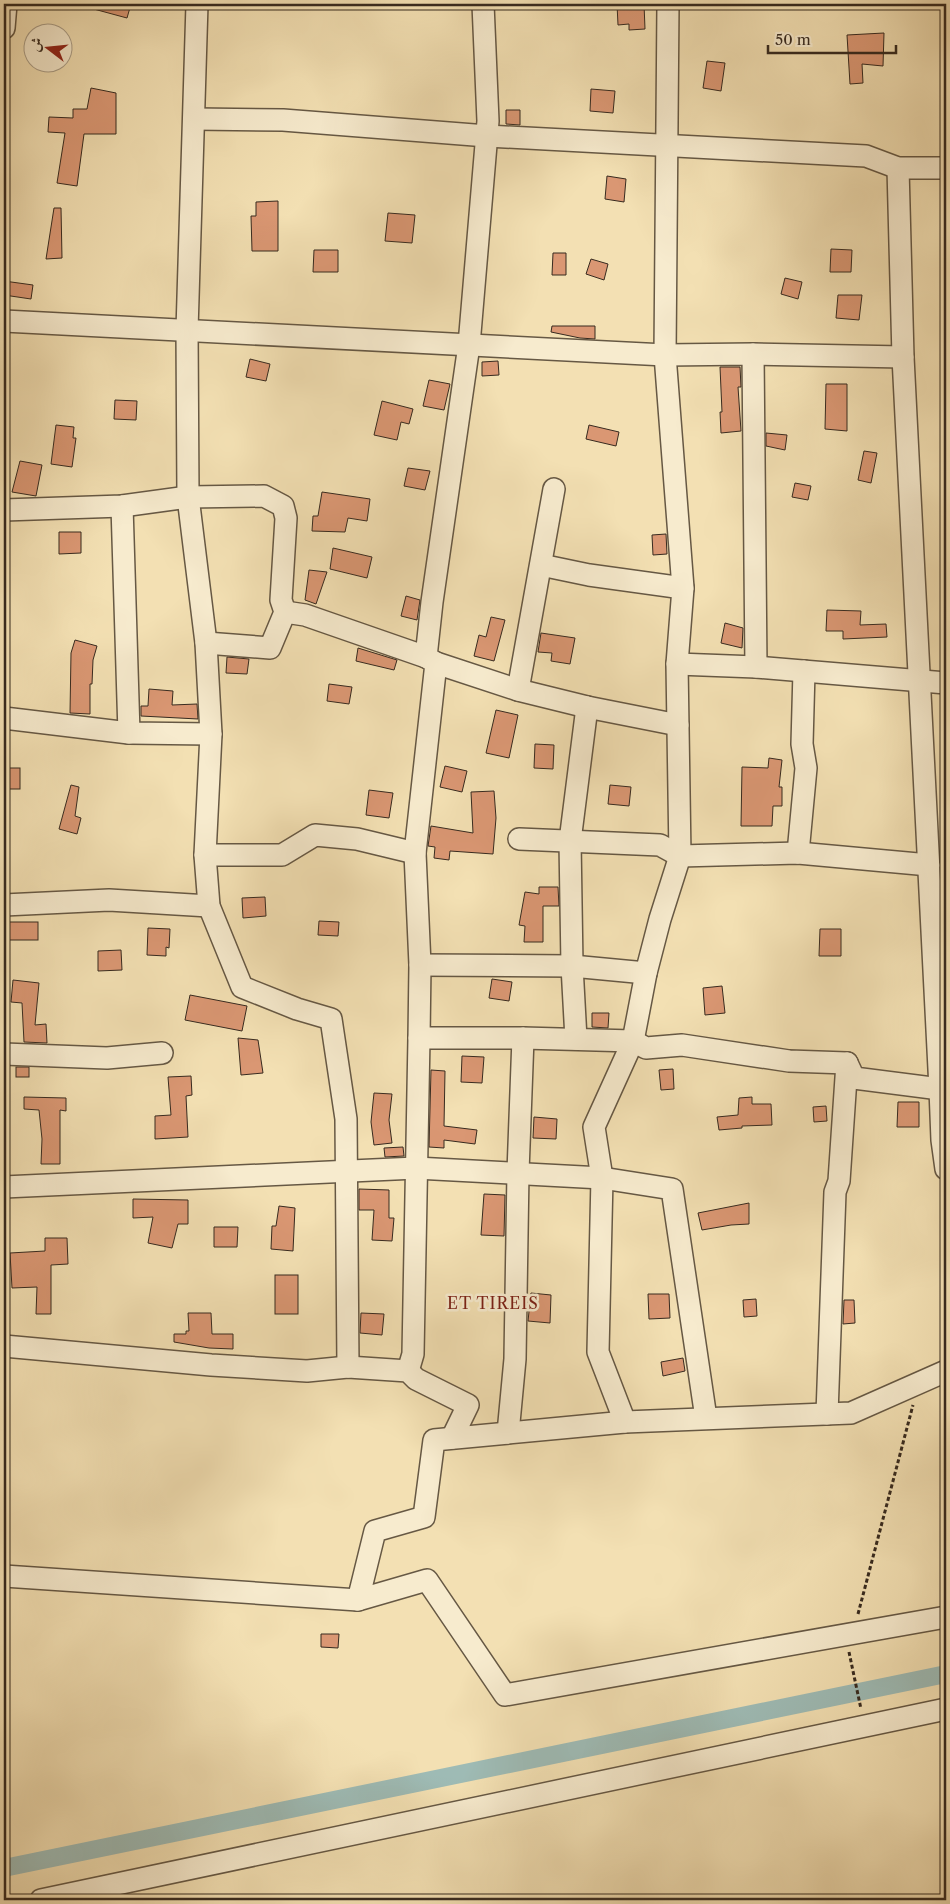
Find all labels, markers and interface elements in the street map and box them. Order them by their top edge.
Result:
north arrow [22,22,72,72]
scale bar [768,22,895,54]
text: 50 m [775,30,811,49]
text: ش [25,35,46,54]
district label: ET TIREIS [447,1293,539,1313]

